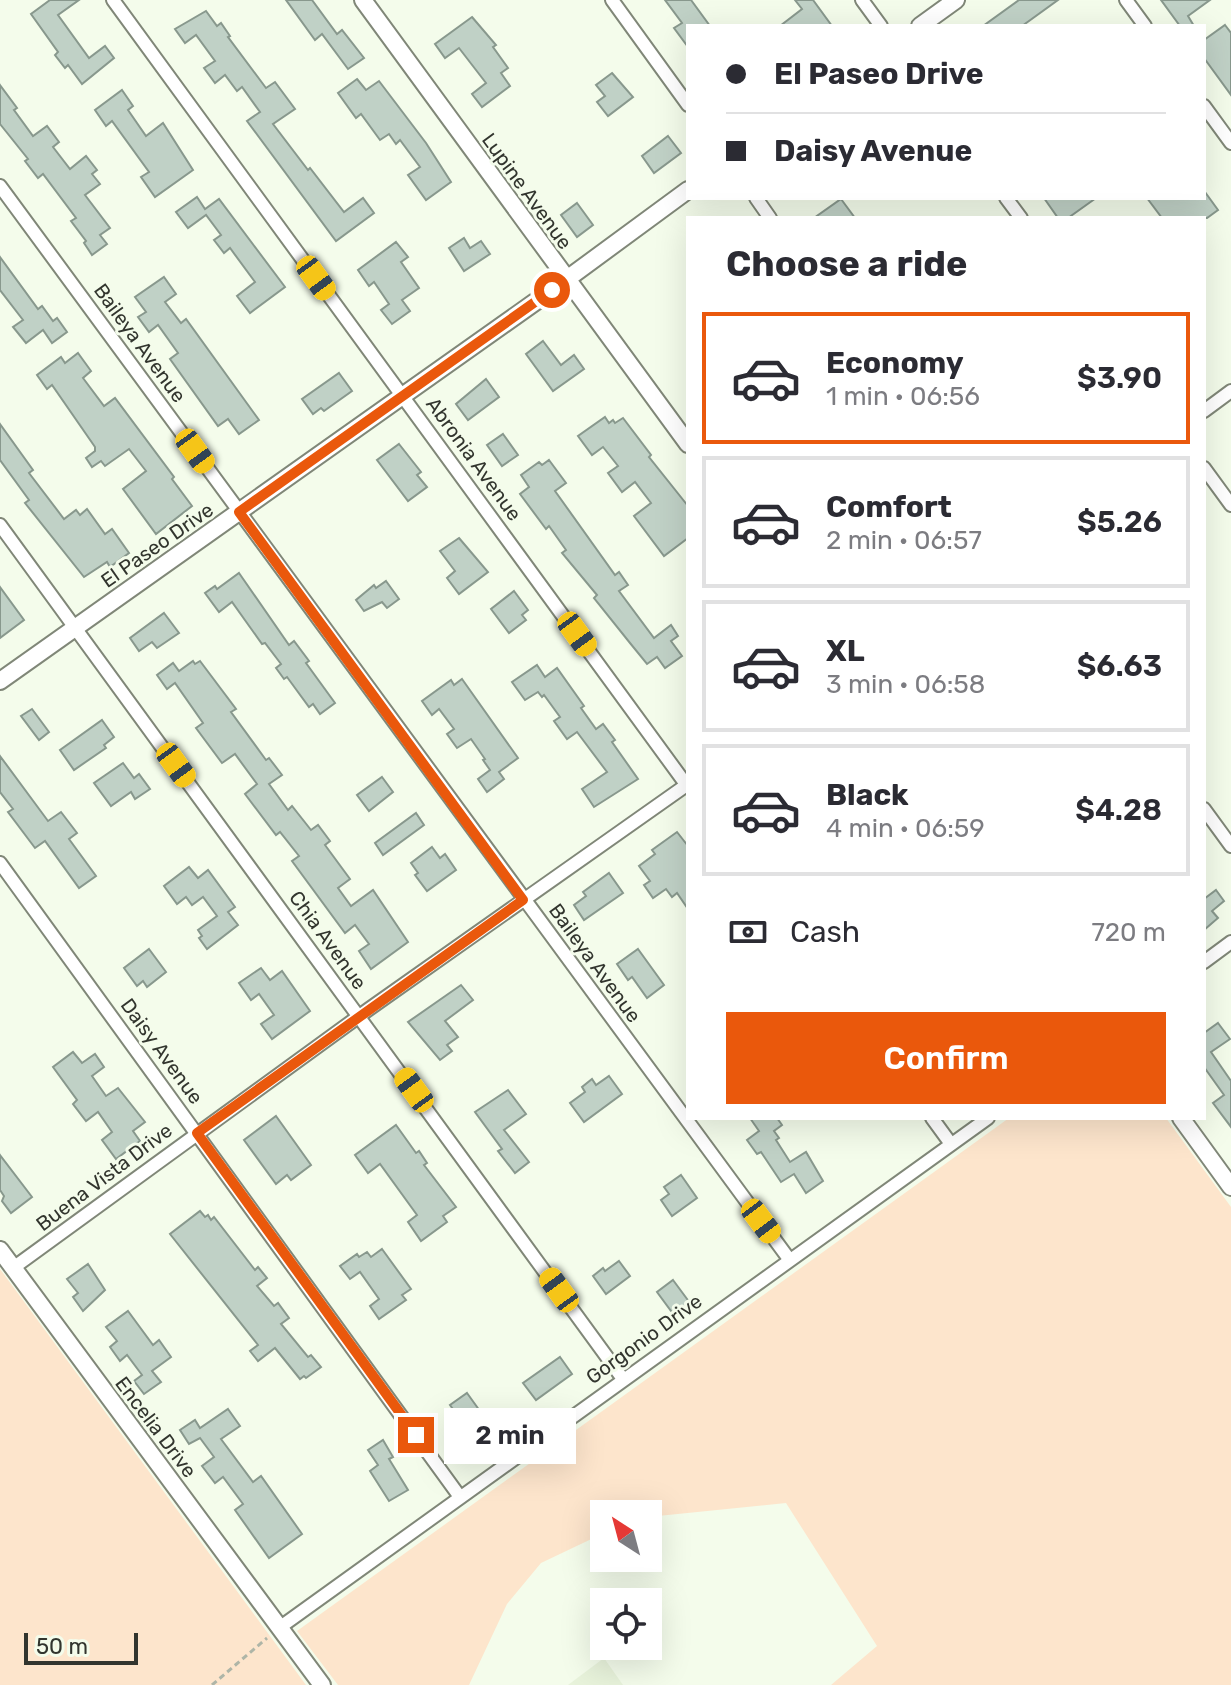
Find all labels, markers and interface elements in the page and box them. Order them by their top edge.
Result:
text: El Paseo Drive [774,56,984,92]
street label: Lupine Avenue [477,128,577,254]
text: Daisy Avenue [774,133,972,169]
text: Choose a ride [726,242,967,285]
car [292,252,340,304]
route start [534,272,570,308]
street label: Baileya Avenue [89,279,191,407]
icon: car [730,342,802,414]
text: Economy [826,345,964,381]
text: $3.90 [1077,360,1162,396]
text: 1 min · 06:56 [826,381,980,412]
street label: Abronia Avenue [421,393,527,525]
car [171,425,219,477]
icon: car [730,486,802,558]
text: Comfort [826,489,952,525]
street label: El Paseo Drive [96,497,218,593]
text: $5.26 [1077,504,1162,540]
text: 2 min · 06:57 [826,525,982,556]
car [553,608,601,660]
icon: car [730,630,802,702]
text: XL [826,633,865,669]
text: $6.63 [1077,648,1162,684]
text: 3 min · 06:58 [826,669,985,700]
car [152,739,200,791]
icon: car [730,774,802,846]
text: Black [826,777,909,813]
text: $4.28 [1075,792,1162,828]
text: 4 min · 06:59 [826,813,985,844]
street label: Chia Avenue [284,886,372,994]
street label: Baileya Avenue [544,899,646,1027]
icon: cash [726,910,770,954]
text: Cash [790,914,860,950]
text: 720 m [1091,917,1166,948]
street label: Daisy Avenue [116,994,208,1108]
button: Confirm [726,1012,1166,1104]
car [390,1064,438,1116]
street label: Buena Vista Drive [31,1118,177,1236]
car [737,1195,785,1247]
car [535,1264,583,1316]
street label: Gorgonio Drive [581,1289,707,1389]
street label: Encelia Drive [110,1372,202,1482]
callout: 2 min [444,1407,576,1463]
route end [398,1417,434,1453]
text: 2 min [475,1420,545,1451]
north arrow [590,1500,662,1572]
map controls [590,1500,662,1660]
button: locate [590,1588,662,1660]
scale bar [24,1629,138,1665]
text: 50 m [36,1633,88,1660]

